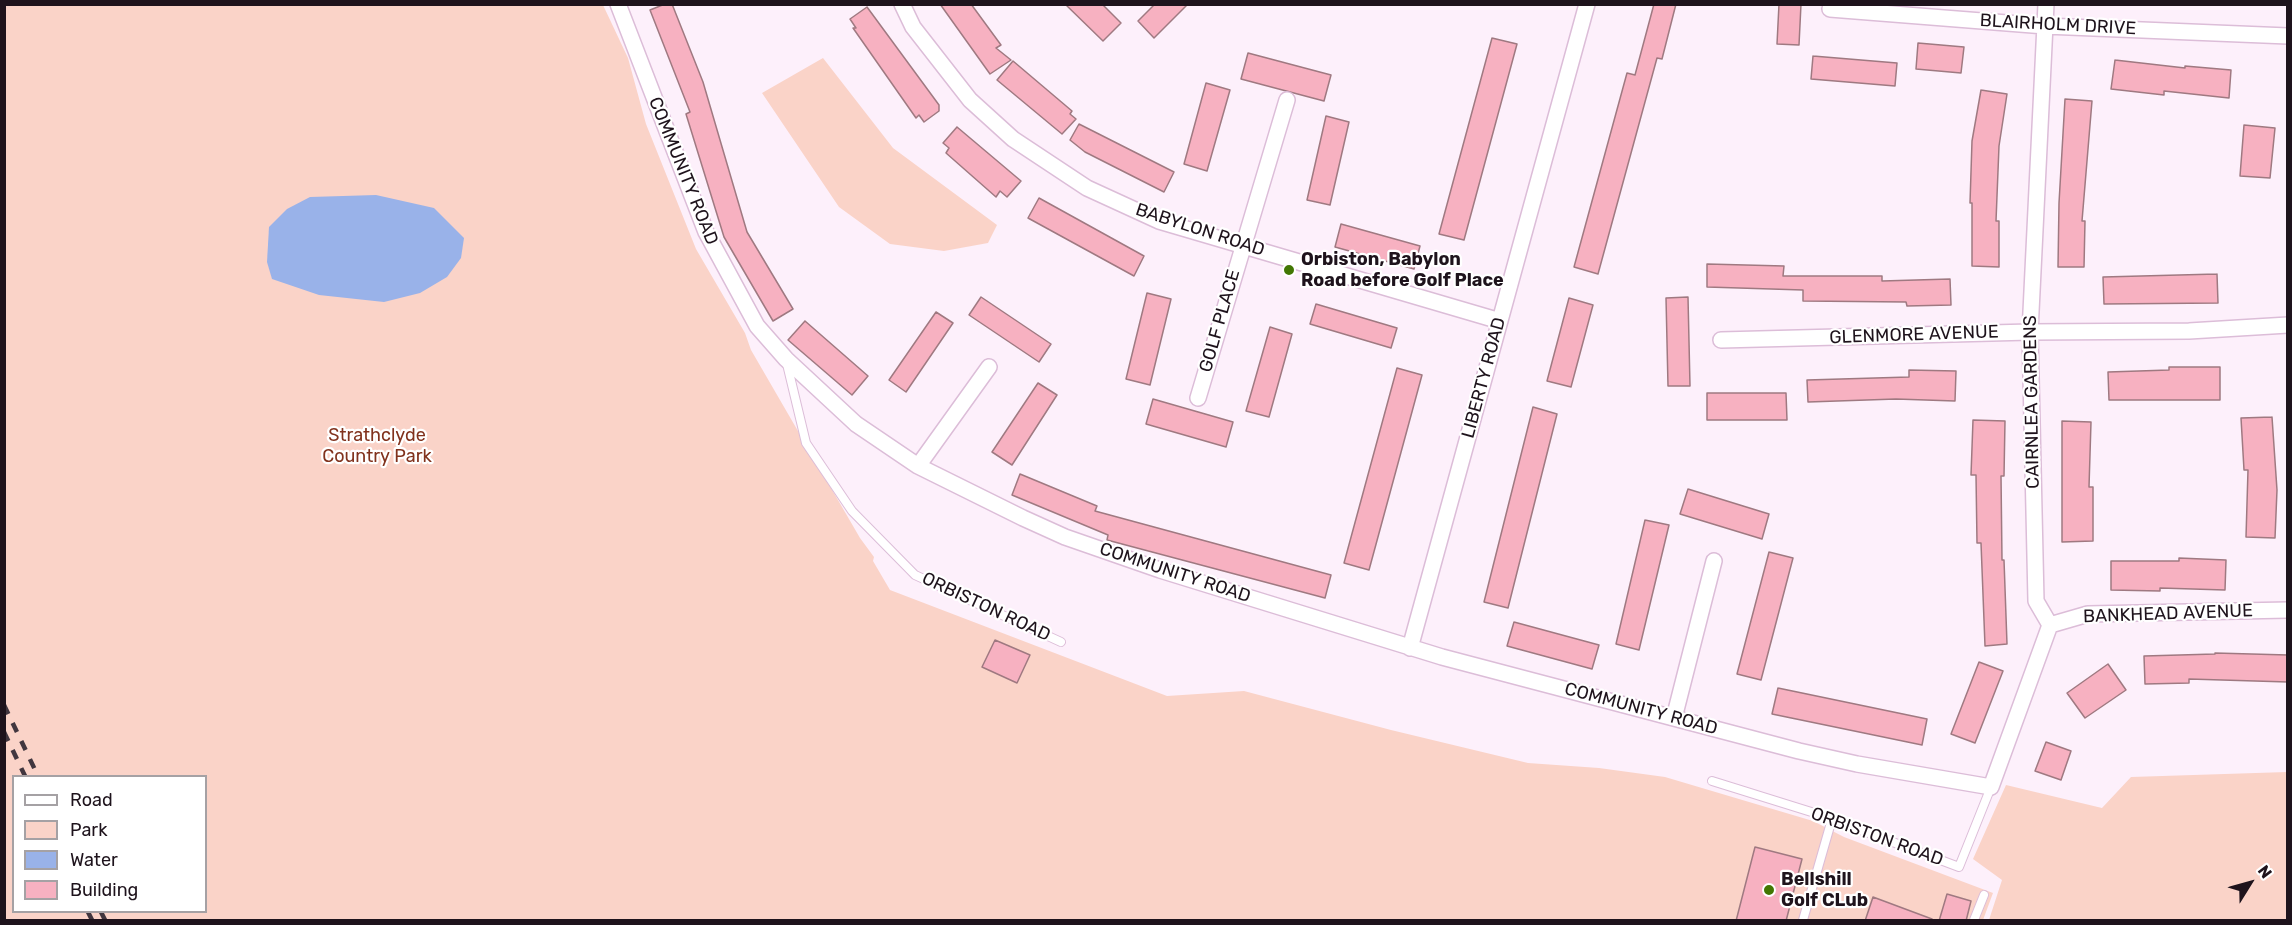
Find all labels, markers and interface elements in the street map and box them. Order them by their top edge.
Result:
street label: BLAIRHOLM DRIVE [1979,10,2137,40]
street label: COMMUNITY ROAD [643,94,723,248]
street label: BABYLON ROAD [1133,199,1267,261]
place label: Orbiston, Babylon Road before Golf Place [1301,249,1504,292]
marker: Orbiston, Babylon Road before Golf Place [1282,263,1296,277]
street label: GOLF PLACE [1195,267,1245,375]
street label: LIBERTY ROAD [1457,315,1511,441]
street label: CAIRNLEA GARDENS [2020,315,2044,489]
street label: GLENMORE AVENUE [1829,321,1999,349]
park label: Strathclyde Country Park [322,425,432,468]
street label: COMMUNITY ROAD [1097,538,1253,608]
street label: ORBISTON ROAD [918,568,1054,646]
street label: BANKHEAD AVENUE [2083,600,2253,628]
street label: COMMUNITY ROAD [1562,678,1720,740]
legend [12,775,207,913]
text: Road [70,789,113,811]
street label: ORBISTON ROAD [1808,803,1946,871]
text: Park [70,819,107,841]
text: Water [70,849,118,871]
north arrow [2220,853,2280,913]
text: N [2254,862,2276,882]
place label: Bellshill Golf CLub [1781,869,1868,912]
text: Building [70,879,138,901]
marker: Bellshill Golf CLub [1762,883,1776,897]

